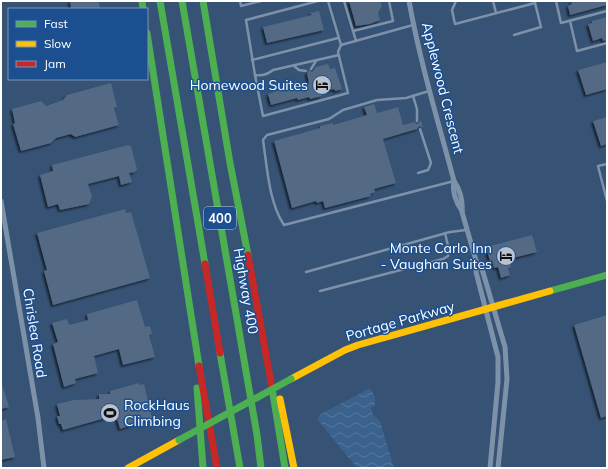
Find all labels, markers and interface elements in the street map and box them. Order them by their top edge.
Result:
legend [8,8,148,80]
text: Fast [44,16,68,31]
street label: Applewood Crescent [418,20,468,156]
text: Slow [44,36,72,51]
text: Jam [44,56,66,71]
hotel icon: Homewood Suites [311,74,333,96]
place label: Homewood Suites [190,76,308,94]
road number: 400 [204,207,236,229]
place label: Monte Carlo Inn - Vaughan Suites [380,239,492,273]
hotel icon: Monte Carlo Inn - Vaughan Suites [495,245,517,267]
street label: Highway 400 [230,246,262,336]
street label: Chrislea Road [19,287,51,379]
street label: Portage Parkway [344,297,457,345]
place label: RockHaus Climbing [124,396,190,430]
sports icon: RockHaus Climbing [99,402,121,424]

